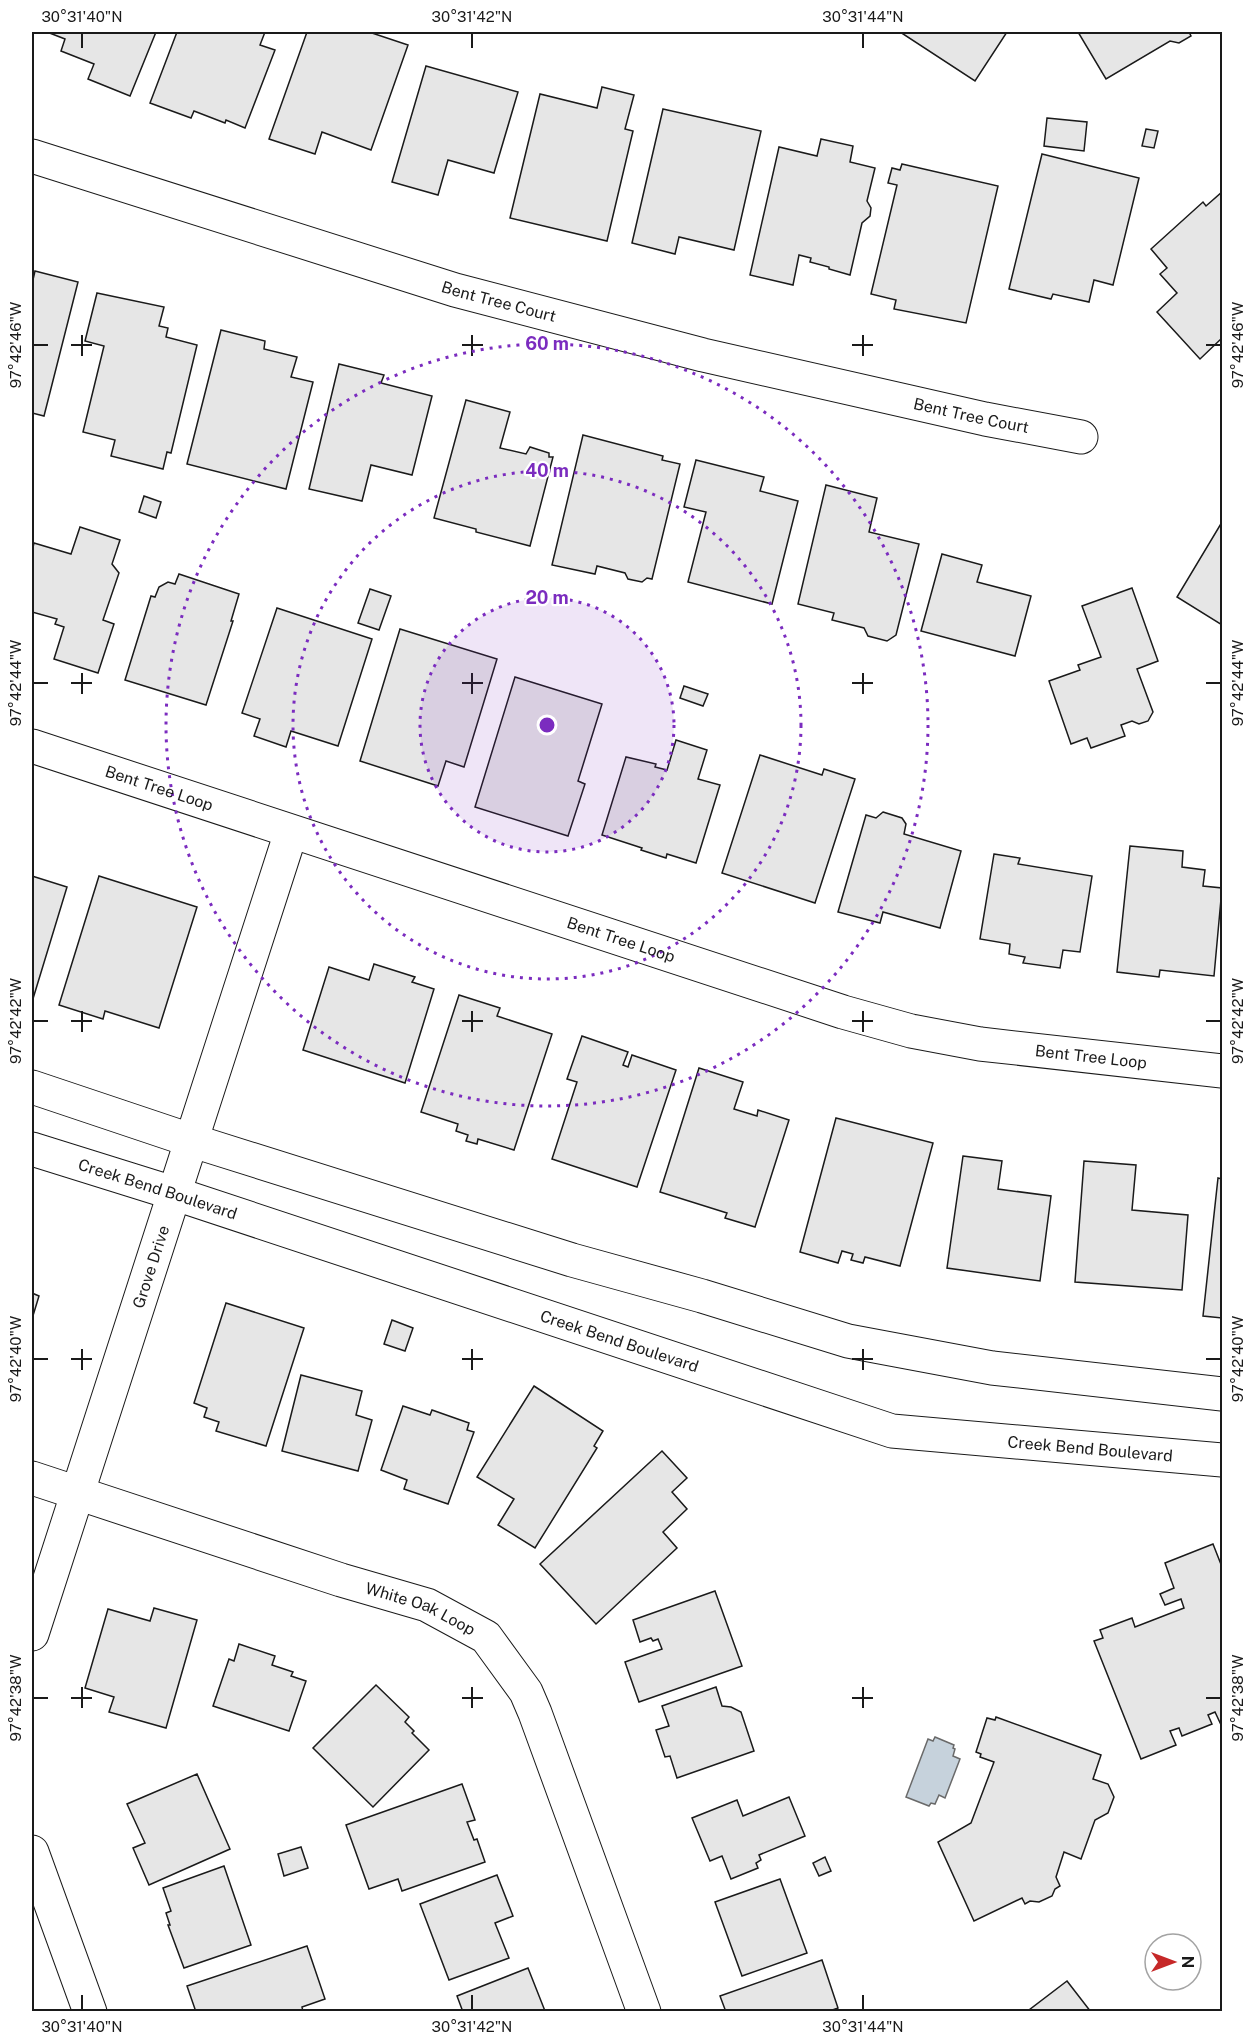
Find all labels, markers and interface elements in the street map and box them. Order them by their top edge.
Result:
text: 30°31'40"N [41,8,123,25]
text: 30°31'42"N [432,8,512,25]
text: 30°31'44"N [822,8,904,25]
street label: Bent Tree Court [439,277,558,326]
text: 97°42'46"W [7,302,24,388]
text: 97°42'46"W [1229,302,1246,388]
text: 60 m [525,333,569,354]
street label: Bent Tree Court [912,394,1031,437]
text: 40 m [525,460,569,481]
text: 20 m [525,587,569,608]
text: 97°42'44"W [7,640,24,726]
text: 97°42'44"W [1229,640,1246,726]
centre of rings [537,715,557,735]
street label: Bent Tree Loop [103,761,216,814]
street label: Bent Tree Loop [565,913,678,966]
text: 97°42'42"W [7,978,24,1064]
text: 97°42'42"W [1229,978,1246,1064]
street label: Bent Tree Loop [1034,1041,1148,1072]
street label: Creek Bend Boulevard [76,1155,240,1223]
street label: Grove Drive [128,1223,173,1310]
street label: Creek Bend Boulevard [538,1306,701,1376]
text: 97°42'40"W [7,1316,24,1402]
text: 97°42'40"W [1229,1316,1246,1402]
street label: Creek Bend Boulevard [1007,1432,1174,1465]
street label: White Oak Loop [363,1578,479,1639]
text: 97°42'38"W [7,1655,24,1741]
text: 97°42'38"W [1229,1655,1246,1741]
north arrow [1143,1932,1203,1992]
text: N [1178,1956,1197,1968]
text: 30°31'40"N [41,2018,123,2035]
text: 30°31'42"N [432,2018,512,2035]
text: 30°31'44"N [822,2018,904,2035]

